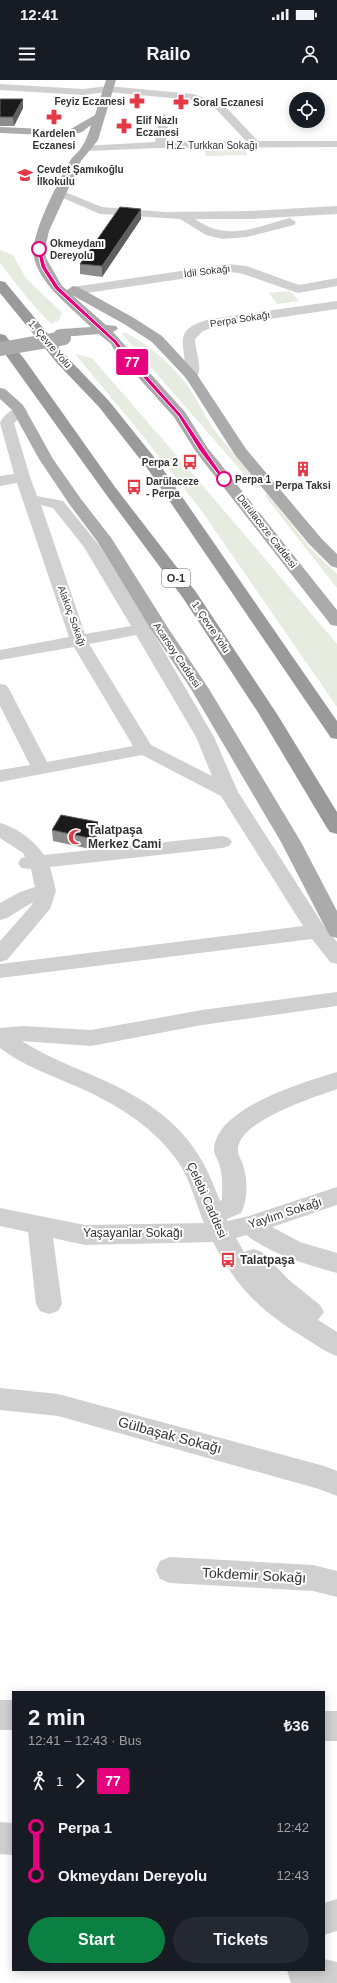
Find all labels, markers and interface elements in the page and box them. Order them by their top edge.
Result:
text: 12:41 [20,6,58,23]
icon: menu [16,43,38,65]
icon: person [299,43,321,65]
text: Railo [146,44,191,64]
pharmacy icon: Feyiz Eczanesi [128,92,146,110]
map controls [289,92,325,128]
button: locate [289,92,325,128]
pharmacy icon: Soral Eczanesi [172,93,190,111]
place label: Feyiz Eczanesi [54,96,125,107]
place label: Soral Eczanesi [193,97,264,108]
pharmacy icon: Kardelen Eczanesi [45,108,63,126]
place label: Elif Nazlı Eczanesi [136,115,179,138]
pharmacy icon: Elif Nazlı Eczanesi [115,117,133,135]
place label: Kardelen Eczanesi [33,128,76,151]
street label: H.Z. Turkkan Sokağı [166,140,258,151]
place label: Cevdet Şamıkoğlu İlkokulu [37,164,124,187]
school or university icon: Cevdet Şamıkoğlu İlkokulu [16,166,34,184]
place label: Okmeydanı Dereyolu [50,238,104,261]
marker: Okmeydanı Dereyolu [31,241,47,257]
street label: İdil Sokağı [183,262,231,279]
street label: Perpa Sokağı [209,309,271,329]
street label: 1. Çevre Yolu [26,318,74,370]
line badge: 77 [114,349,150,375]
text: 77 [124,354,140,370]
bus stop icon: Perpa 2 [181,453,199,471]
place label: Perpa 2 [142,457,178,468]
building icon: Perpa Taksi [294,460,312,478]
marker: Perpa 1 [216,471,232,487]
place label: Perpa 1 [235,474,272,485]
place label: Darülaceze - Perpa [146,476,199,499]
bus stop icon: Darülaceze - Perpa [125,478,143,496]
place label: Perpa Taksi [275,480,331,491]
street label: Darülaceze Caddesi [235,492,299,570]
road number: O-1 [162,569,190,587]
street label: Alakoç Sokağı [56,584,88,648]
street label: 1. Çevre Yolu [190,599,232,655]
street label: Acarsoy Caddesi [151,621,203,689]
place label: Talatpaşa Merkez Cami [88,823,161,851]
mosque icon: Talatpaşa Merkez Cami [67,828,85,846]
street label: Çelebi Caddesi [184,1160,230,1240]
street label: Yaylım Sokağı [246,1195,324,1231]
street label: Yaşayanlar Sokağı [83,1226,183,1240]
bus stop icon: Talatpaşa [219,1251,237,1269]
place label: Talatpaşa [240,1253,295,1267]
street label: Gülbaşak Sokağı [116,1413,224,1457]
street label: Tokdemir Sokağı [202,1564,306,1586]
text: 2 min [28,1705,85,1730]
text: ₺36 [284,1717,309,1734]
text: 12:41 – 12:43 · Bus [28,1733,141,1748]
icon: walk [28,1770,50,1792]
icon: forward [69,1770,91,1792]
text: 77 [105,1773,121,1789]
text: 1 [56,1774,63,1789]
text: Perpa 1 [58,1819,112,1836]
text: 12:42 [276,1820,309,1835]
text: Okmeydanı Dereyolu [58,1867,207,1884]
text: 12:43 [276,1868,309,1883]
button: Start [28,1917,165,1963]
button: Tickets [173,1917,309,1963]

